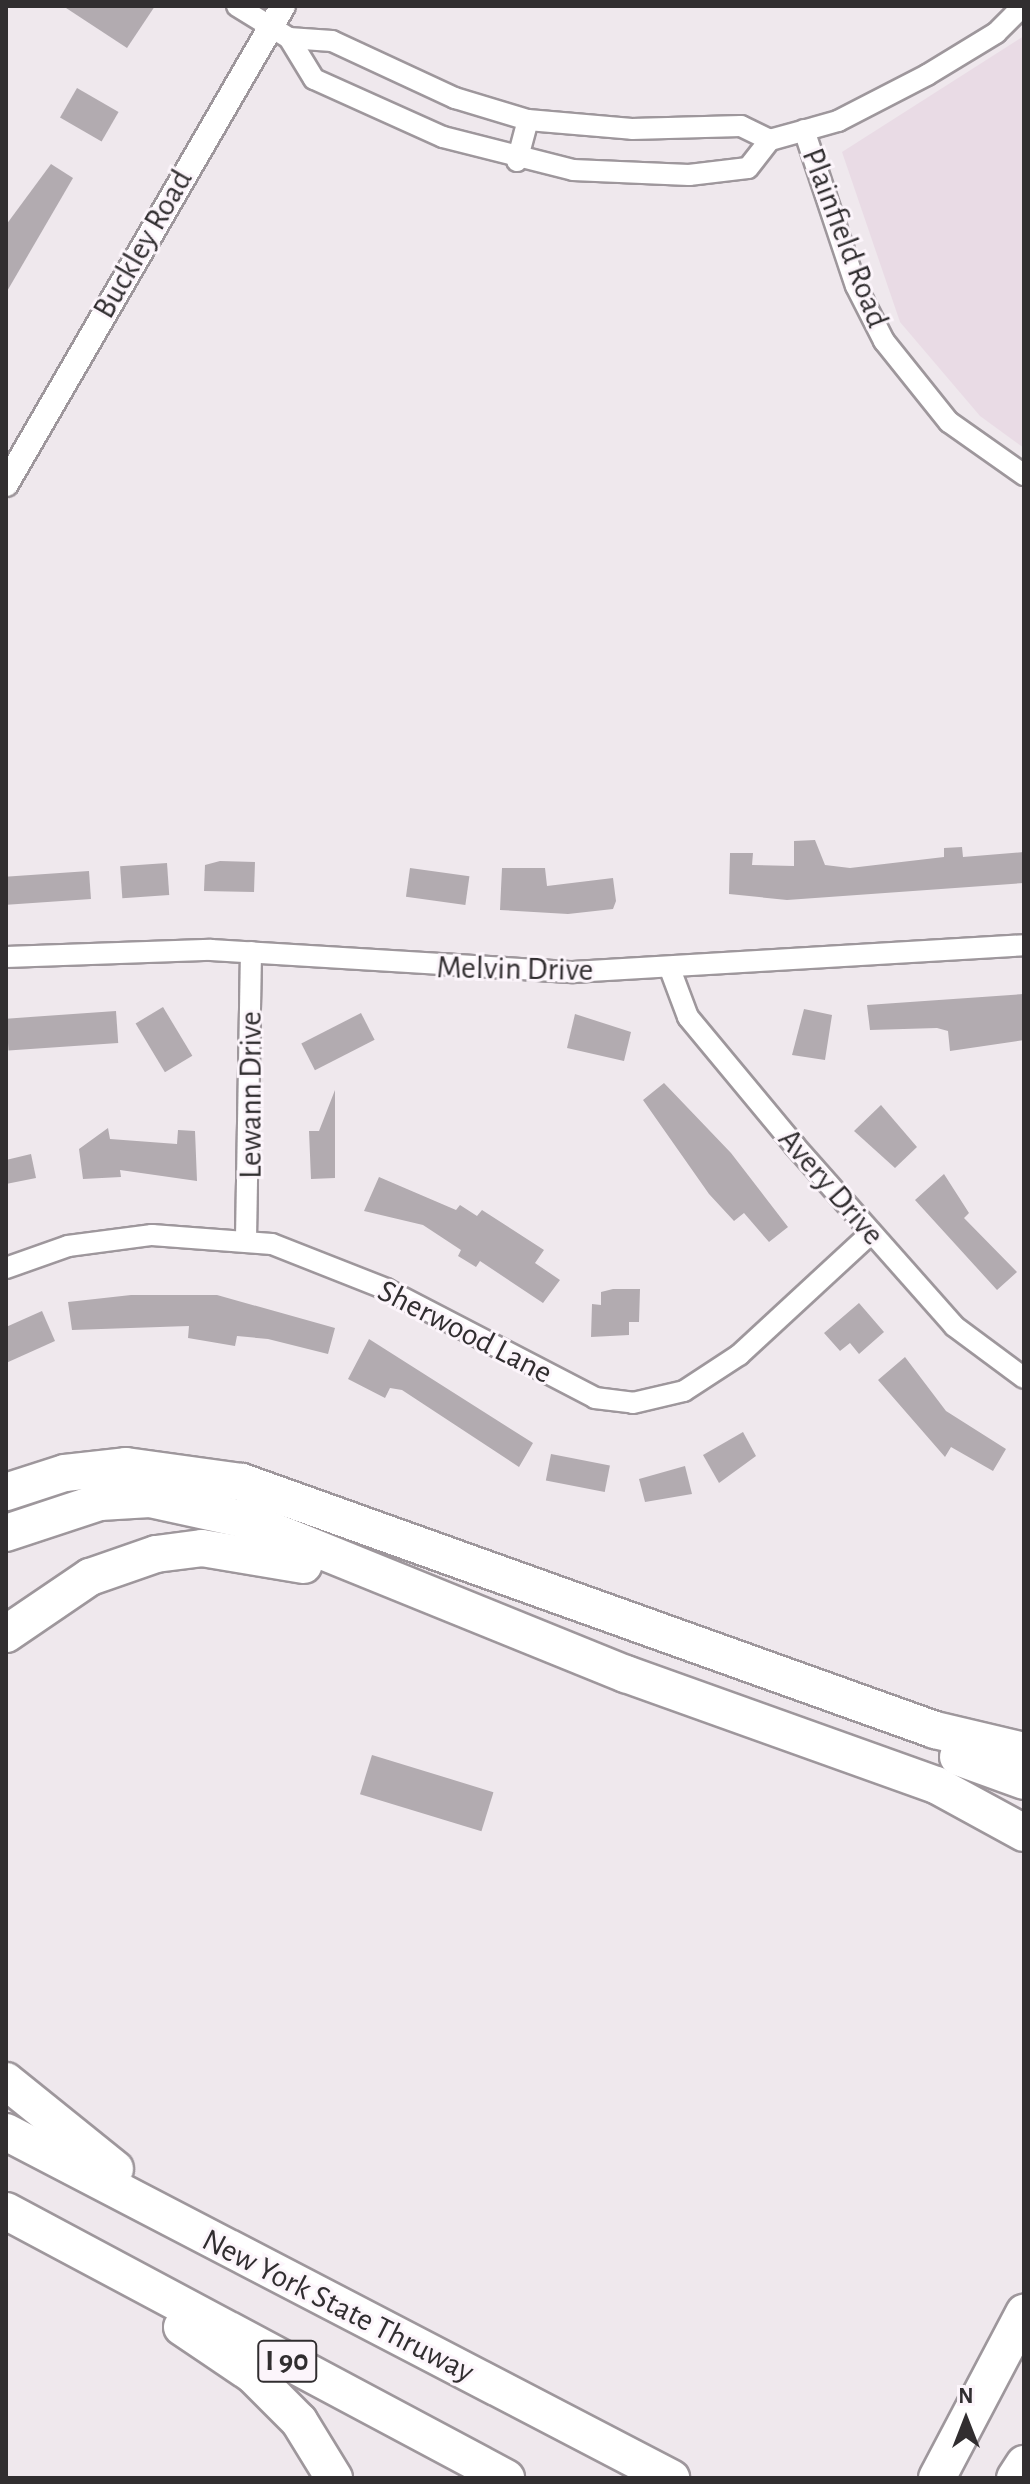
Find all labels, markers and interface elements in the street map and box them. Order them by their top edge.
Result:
street label: Plainfield Road [793,143,897,333]
street label: Buckley Road [85,163,201,325]
street label: Melvin Drive [436,948,594,990]
street label: Lewann Drive [232,1011,270,1179]
street label: Avery Drive [770,1121,892,1253]
street label: Sherwood Lane [371,1272,559,1392]
street label: New York State Thruway [196,2221,480,2391]
road number: I 90 [257,2335,317,2387]
north arrow [926,2380,1006,2460]
text: N [958,2385,974,2407]

